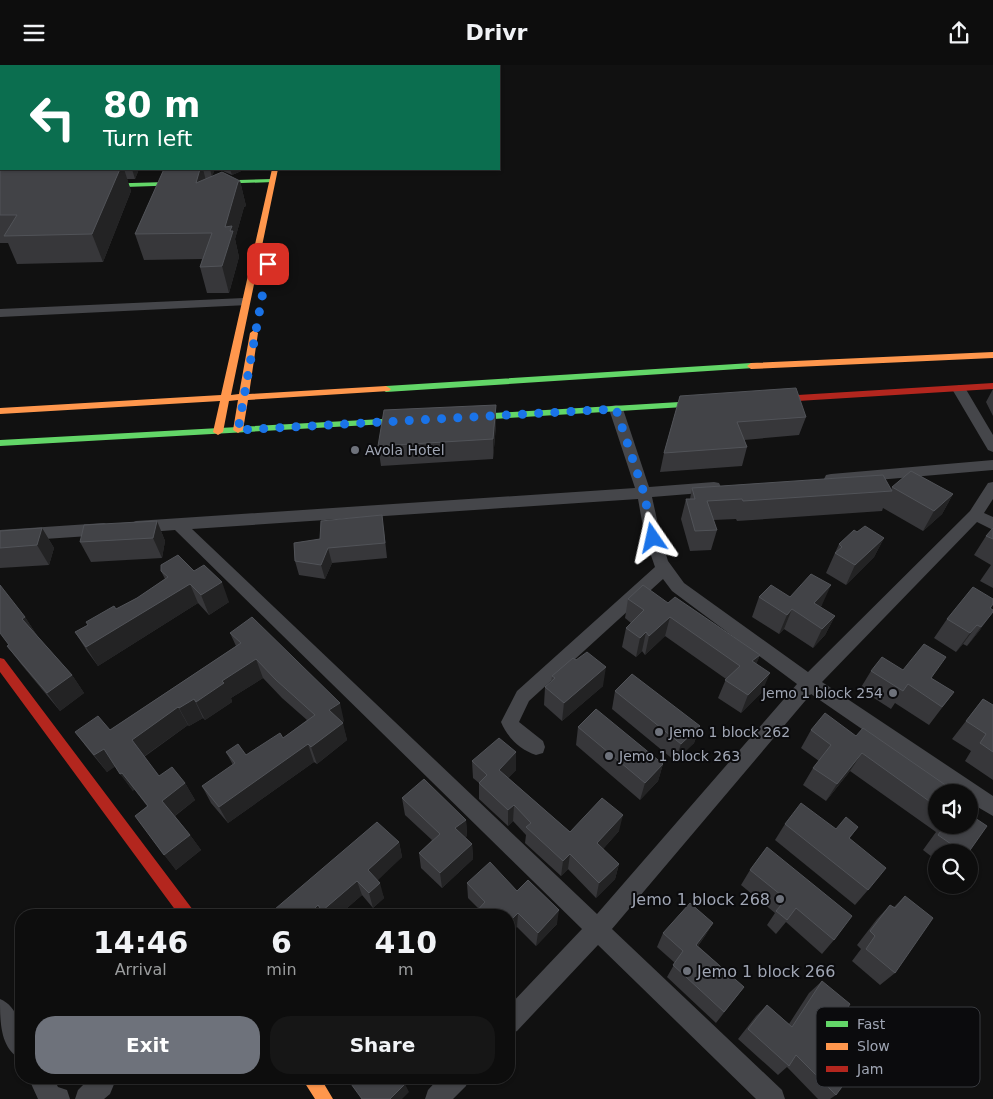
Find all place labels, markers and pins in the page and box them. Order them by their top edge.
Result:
pin [247,243,289,285]
place label: Avola Hotel [365,442,445,458]
marker: Avola Hotel [349,444,361,456]
place label: Jemo 1 block 254 [761,685,883,701]
marker: Jemo 1 block 254 [887,687,899,699]
place label: Jemo 1 block 262 [668,724,790,740]
marker: Jemo 1 block 262 [653,726,665,738]
place label: Jemo 1 block 263 [618,748,740,764]
marker: Jemo 1 block 263 [603,750,615,762]
place label: Jemo 1 block 268 [631,890,770,909]
marker: Jemo 1 block 268 [774,893,786,905]
place label: Jemo 1 block 266 [696,962,835,981]
marker: Jemo 1 block 266 [681,965,693,977]

